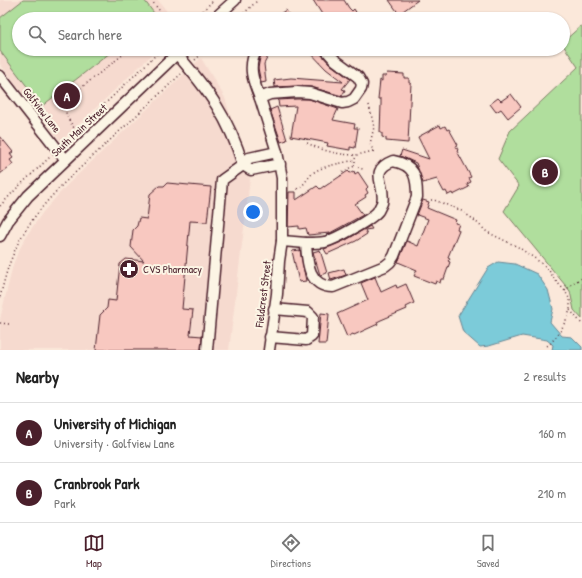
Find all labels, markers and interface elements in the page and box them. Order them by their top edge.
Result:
search box [12,12,570,56]
icon: search [26,23,48,45]
text: Search here [58,24,122,45]
pin: A [54,81,80,111]
street label: Golfview Lane [20,85,64,136]
street label: South Main Street [48,100,110,159]
pin: B [532,157,558,187]
your location [243,202,263,222]
pharmacy icon: CVS Pharmacy [118,258,140,280]
street label: Fieldcrest Street [252,260,274,329]
place label: CVS Pharmacy [143,262,202,276]
text: Nearby [16,365,59,388]
text: 2 results [524,367,566,385]
text: University of Michigan [54,413,176,434]
text: A [26,424,32,442]
text: 160 m [538,424,566,442]
text: University · Golfview Lane [54,434,175,452]
text: Cranbrook Park [54,473,139,494]
text: B [26,484,32,502]
text: 210 m [538,484,566,502]
text: Park [54,494,76,512]
tab: Map [83,532,105,570]
tab: Directions [271,532,311,570]
tab: Saved [477,532,499,570]

